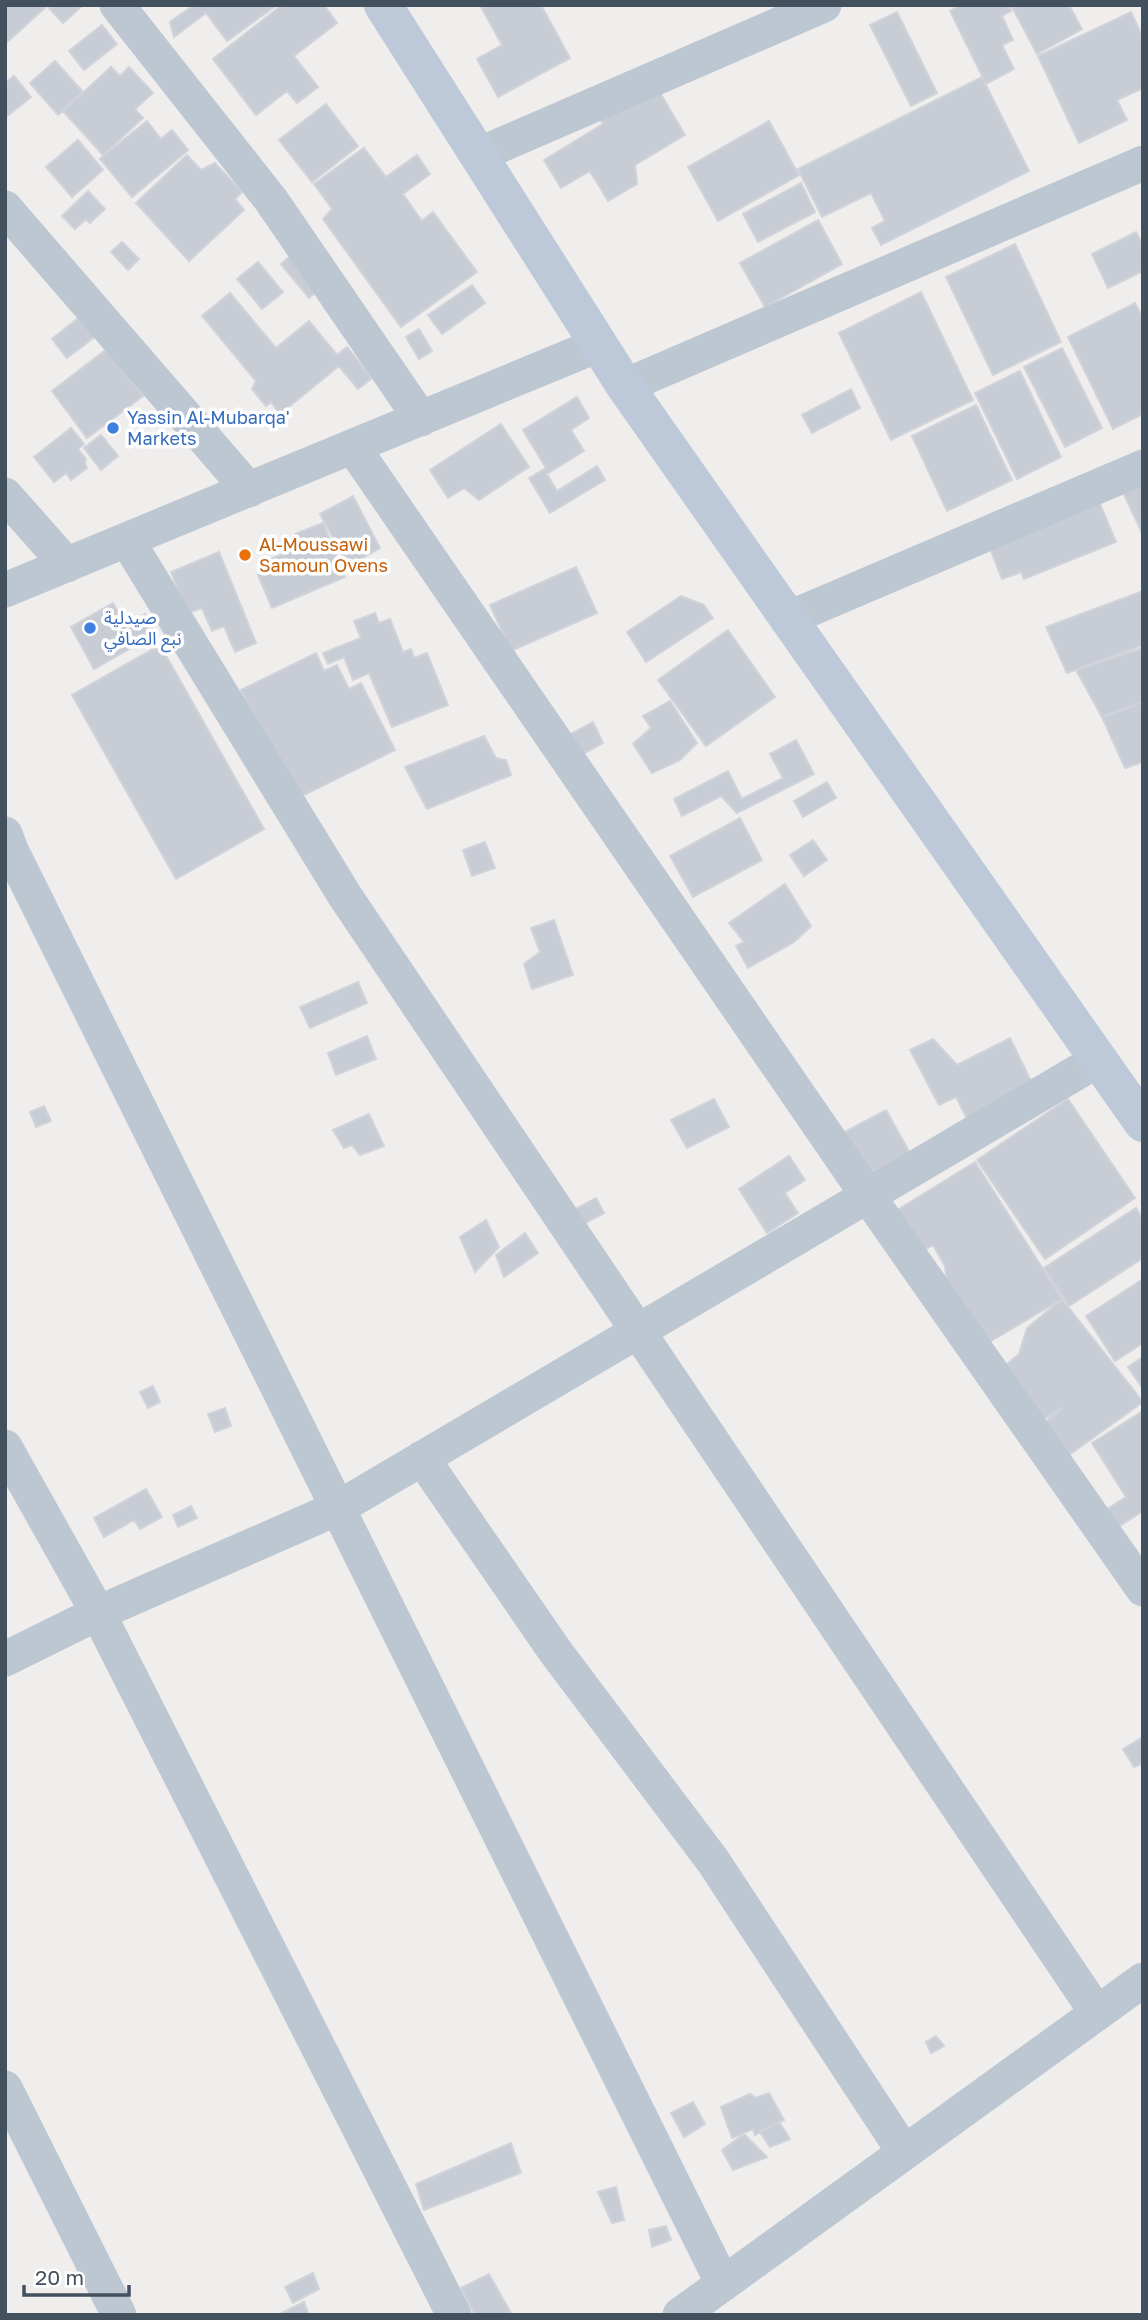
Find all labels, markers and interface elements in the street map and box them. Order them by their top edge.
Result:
place label: Yassin Al-Mubarqa' Markets [127,406,290,449]
marker: Yassin Al-Mubarqa' Markets [105,420,121,436]
place label: Al-Moussawi Samoun Ovens [259,533,388,576]
marker: Al-Moussawi Samoun Ovens [237,547,253,563]
place label: صيدلية نبع الصافي [104,606,182,653]
marker: صيدلية نبع الصافي [82,620,98,636]
scale bar [24,2254,130,2298]
text: 20 m [35,2264,84,2290]

